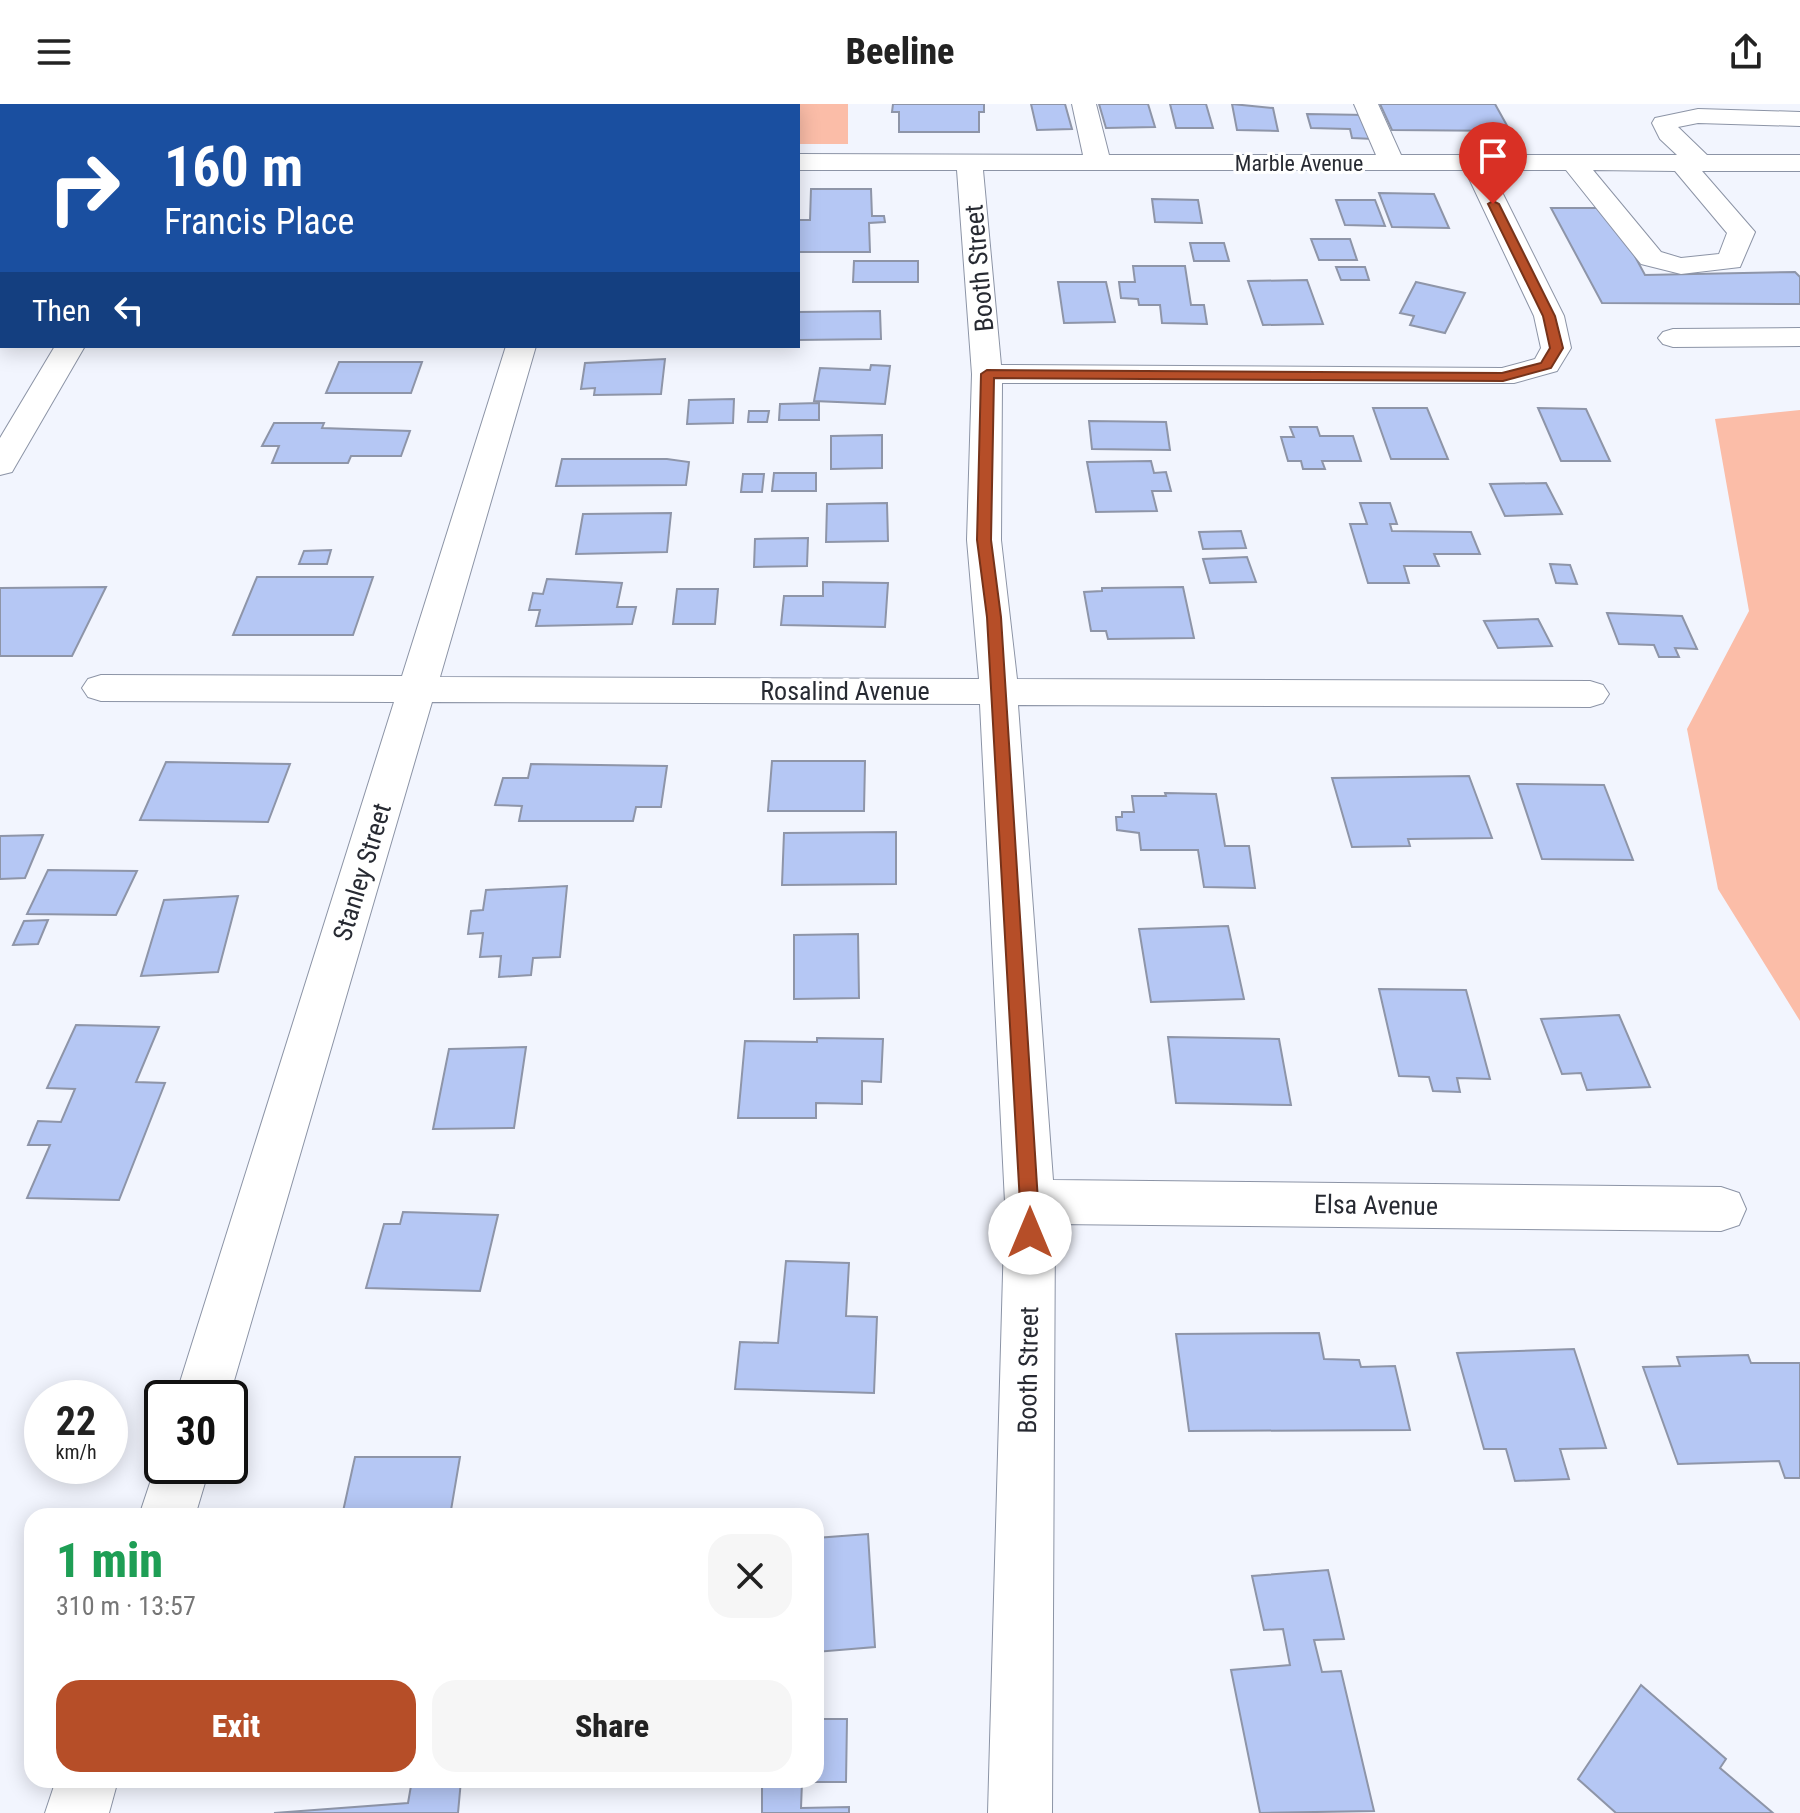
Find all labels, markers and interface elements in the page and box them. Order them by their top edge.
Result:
icon: menu [32,30,76,74]
icon: share [1724,30,1768,74]
text: Beeline [846,31,954,73]
pin [1459,122,1527,204]
text: 160 m [164,134,303,200]
icon: arrive [1471,134,1515,178]
icon: right [32,136,136,240]
street label: Marble Avenue [1235,151,1363,176]
text: Francis Place [164,201,354,243]
street label: Booth Street [959,203,999,333]
icon: left [107,288,151,332]
text: Then [32,293,91,328]
street label: Rosalind Avenue [760,676,930,706]
street label: Stanley Street [327,800,397,944]
street label: Elsa Avenue [1314,1189,1438,1221]
position arrow [988,1191,1072,1275]
street label: Booth Street [1012,1306,1044,1434]
speed limit sign: 30 [144,1380,248,1484]
text: 22 [56,1398,96,1445]
text: km/h [55,1440,97,1464]
text: 1 min [56,1532,163,1589]
button: close [708,1534,792,1618]
text: 310 m · 13:57 [56,1591,196,1621]
button: Exit [56,1680,416,1772]
button: Share [432,1680,792,1772]

